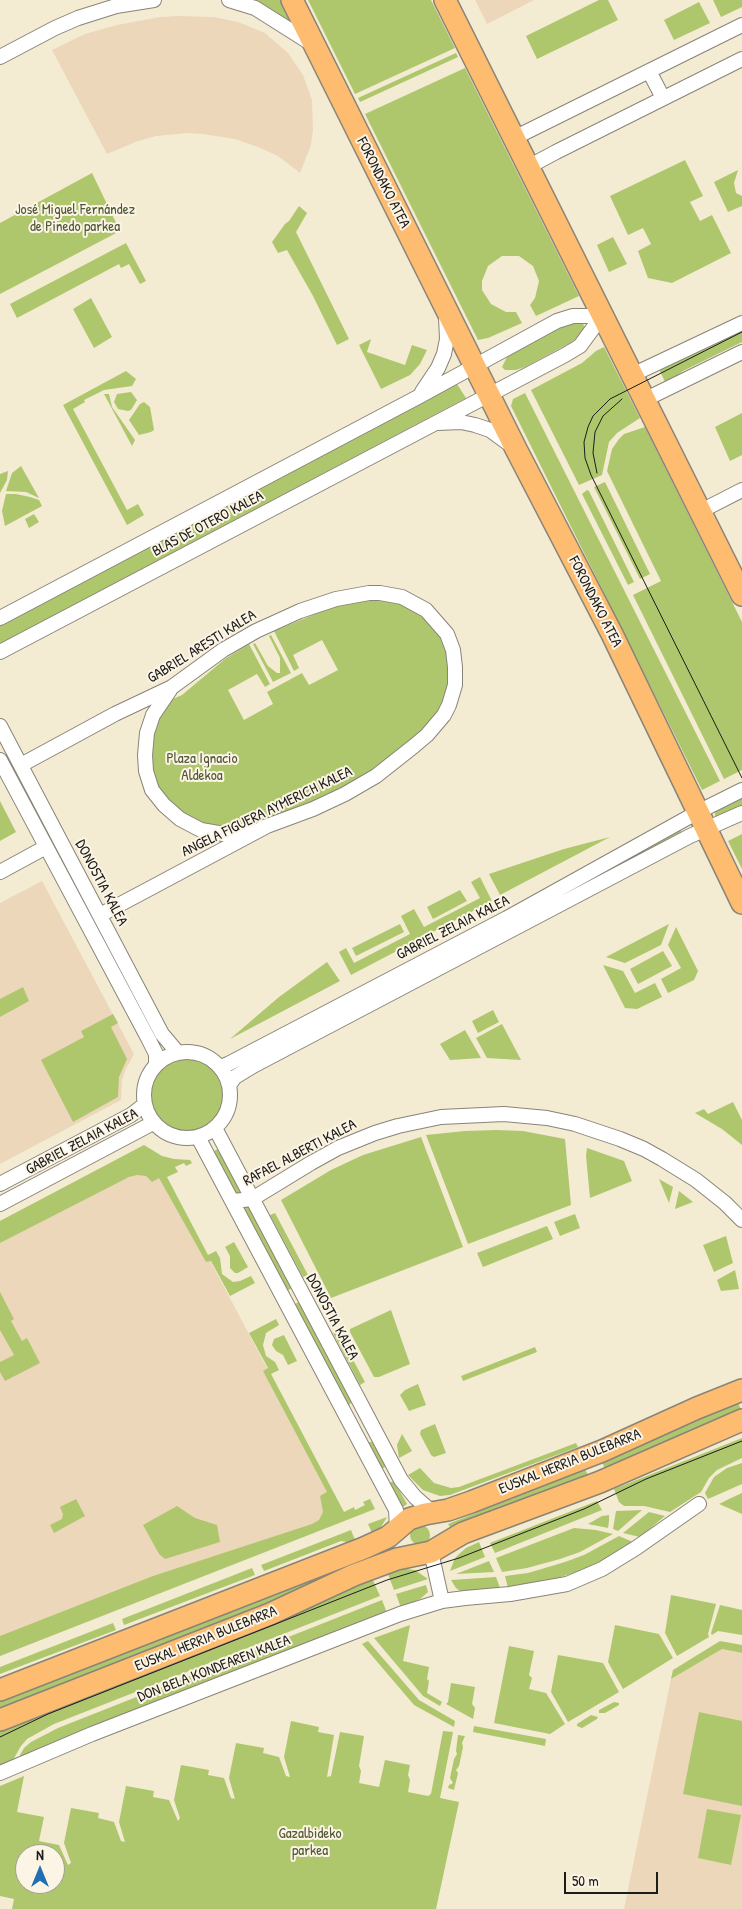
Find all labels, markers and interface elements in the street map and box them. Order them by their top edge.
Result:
street label: FORONDAKO ATEA [352,135,414,231]
park label: José Miguel Fernández de Pinedo parkea [15,201,135,236]
street label: BLAS DE OTERO KALEA [149,487,267,561]
street label: FORONDAKO ATEA [564,554,626,650]
street label: GABRIEL ARESTI KALEA [144,606,260,688]
park label: Plaza Ignacio Aldekoa [167,750,237,785]
street label: ANGELA FIGUERA AYMERICH KALEA [179,763,355,861]
street label: DONOSTIA KALEA [71,837,131,929]
street label: GABRIEL ZELAIA KALEA [394,892,512,964]
street label: GABRIEL ZELAIA KALEA [23,1105,141,1179]
street label: RAFAEL ALBERTI KALEA [240,1116,360,1190]
street label: DONOSTIA KALEA [302,1271,362,1363]
street label: EUSKAL HERRIA BULEBARRA [496,1425,644,1499]
street label: EUSKAL HERRIA BULEBARRA [132,1602,280,1676]
street label: DON BELA KONDEAREN KALEA [135,1632,293,1706]
park label: Gazalbideko parkea [279,1825,341,1860]
north arrow [15,1844,65,1894]
text: N [36,1845,44,1864]
scale bar [567,1862,661,1894]
text: 50 m [572,1870,599,1891]

